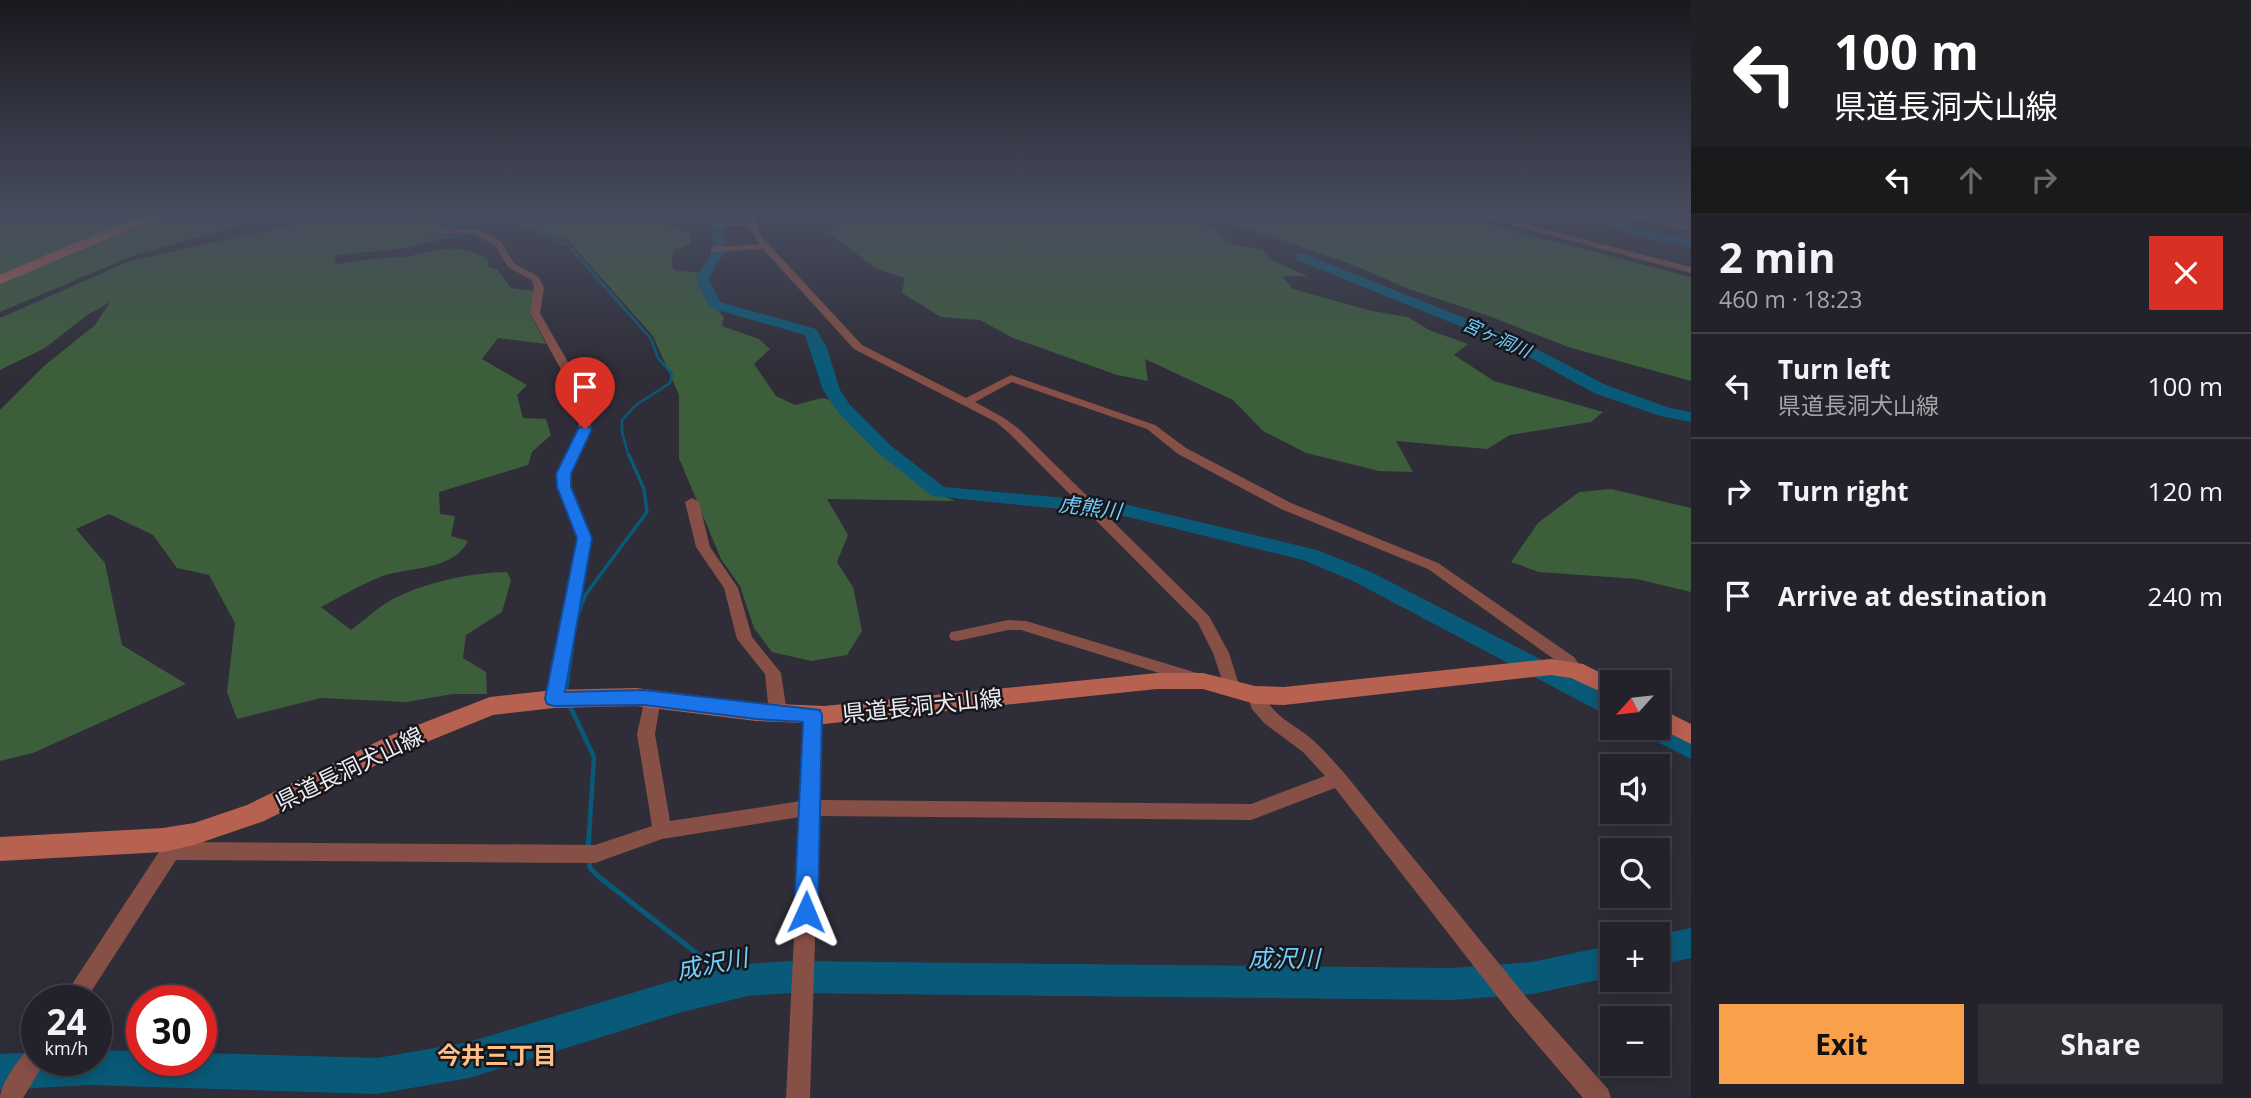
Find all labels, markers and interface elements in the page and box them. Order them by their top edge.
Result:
text: 100 m [1834,18,1979,84]
icon: left [1719,28,1810,119]
text: 県道長洞犬山線 [1834,84,2058,127]
icon: left [1879,161,1917,199]
icon: ahead [1952,161,1990,199]
icon: right [2025,161,2063,199]
text: 2 min [1719,228,1836,285]
button: close [2149,236,2223,310]
text: 460 m · 18:23 [1719,283,1862,315]
water label: 宮ヶ洞川 [1459,311,1537,363]
text: Turn left [1778,351,1890,387]
pin [555,357,615,429]
icon: left [1719,367,1757,405]
icon: arrive [566,368,604,406]
text: 100 m [2148,368,2223,404]
text: 県道長洞犬山線 [1778,389,1939,421]
icon: right [1719,472,1757,510]
text: Turn right [1778,473,1909,509]
text: 120 m [2148,473,2223,509]
water label: 虎熊川 [1057,489,1125,525]
icon: arrive [1719,577,1757,615]
text: Arrive at destination [1778,578,2047,614]
text: 240 m [2148,578,2223,614]
north arrow [1600,670,1670,740]
map controls [1600,670,1670,1076]
street label: 県道長洞犬山線 [840,681,1004,729]
street label: 県道長洞犬山線 [270,718,428,818]
button: sound [1600,754,1670,824]
button: search [1600,838,1670,908]
position arrow [769,875,843,949]
button: + [1600,922,1670,992]
water label: 成沢川 [674,939,753,986]
water label: 成沢川 [1248,941,1323,974]
speed limit sign: 30 [126,985,217,1076]
text: 24 [46,998,87,1045]
button: Exit [1719,1004,1964,1084]
button: Share [1978,1004,2223,1084]
button: − [1600,1006,1670,1076]
text: km/h [45,1036,88,1060]
district label: 今井三丁目 [437,1038,557,1071]

